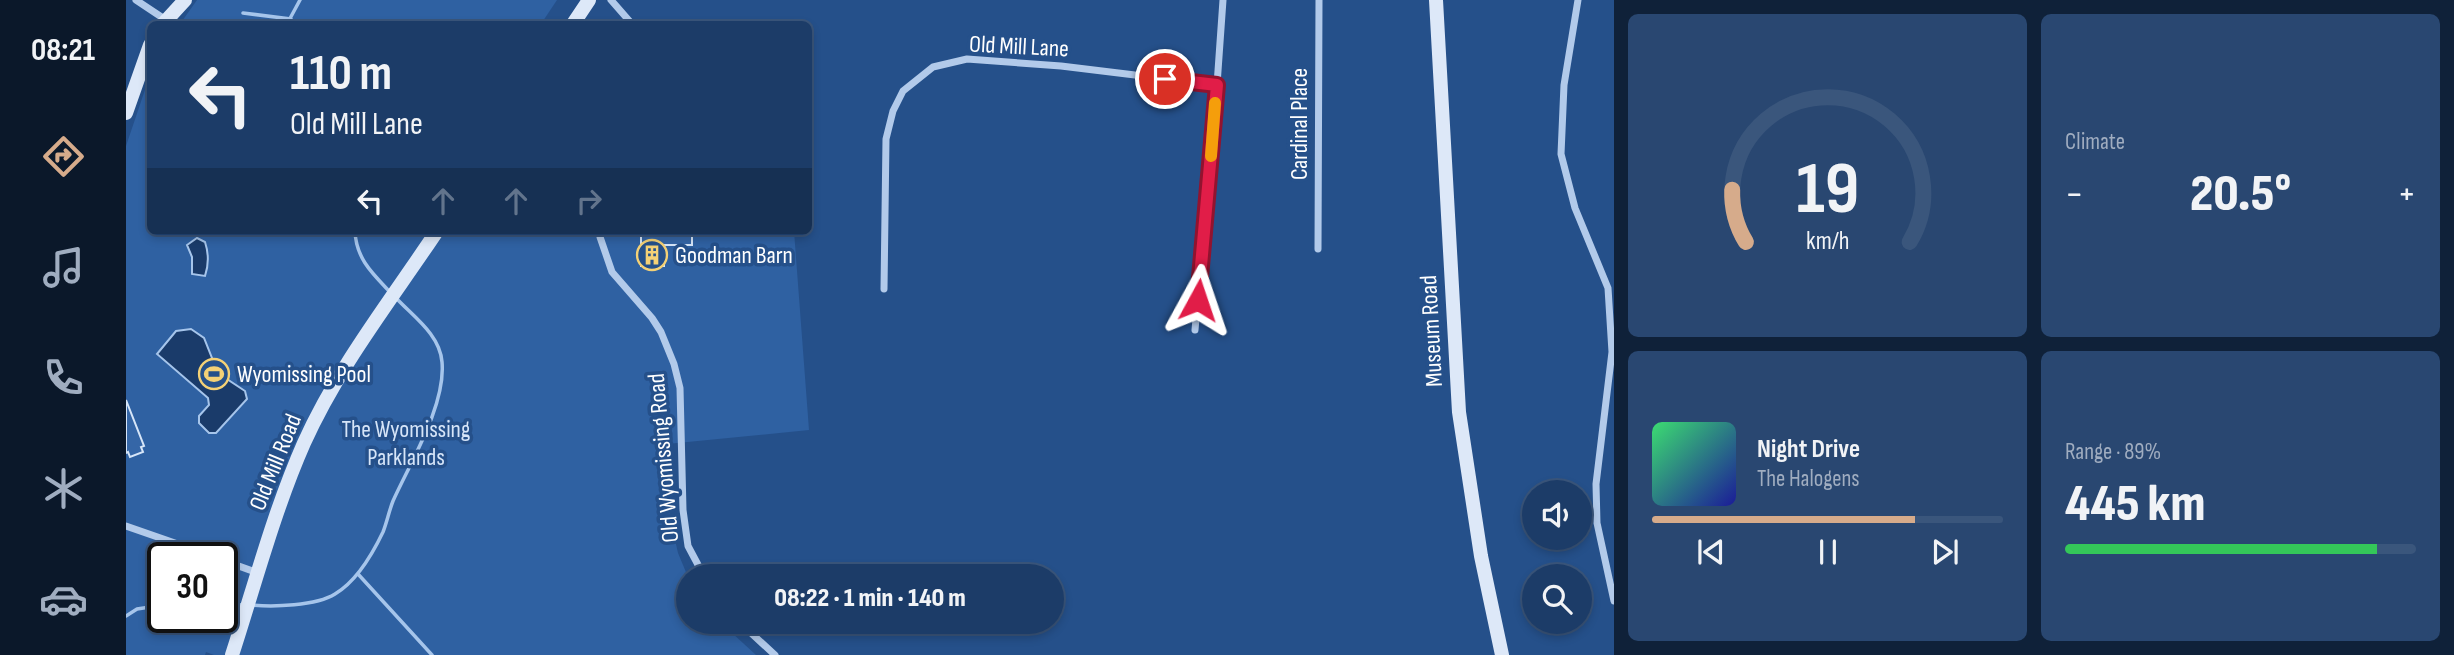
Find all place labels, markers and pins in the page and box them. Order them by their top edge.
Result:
pin [1135,49,1195,109]
building icon: Goodman Barn [635,238,669,272]
place label: Goodman Barn [675,241,793,270]
sports icon: Wyomissing Pool [197,357,231,391]
place label: Wyomissing Pool [237,360,371,389]

